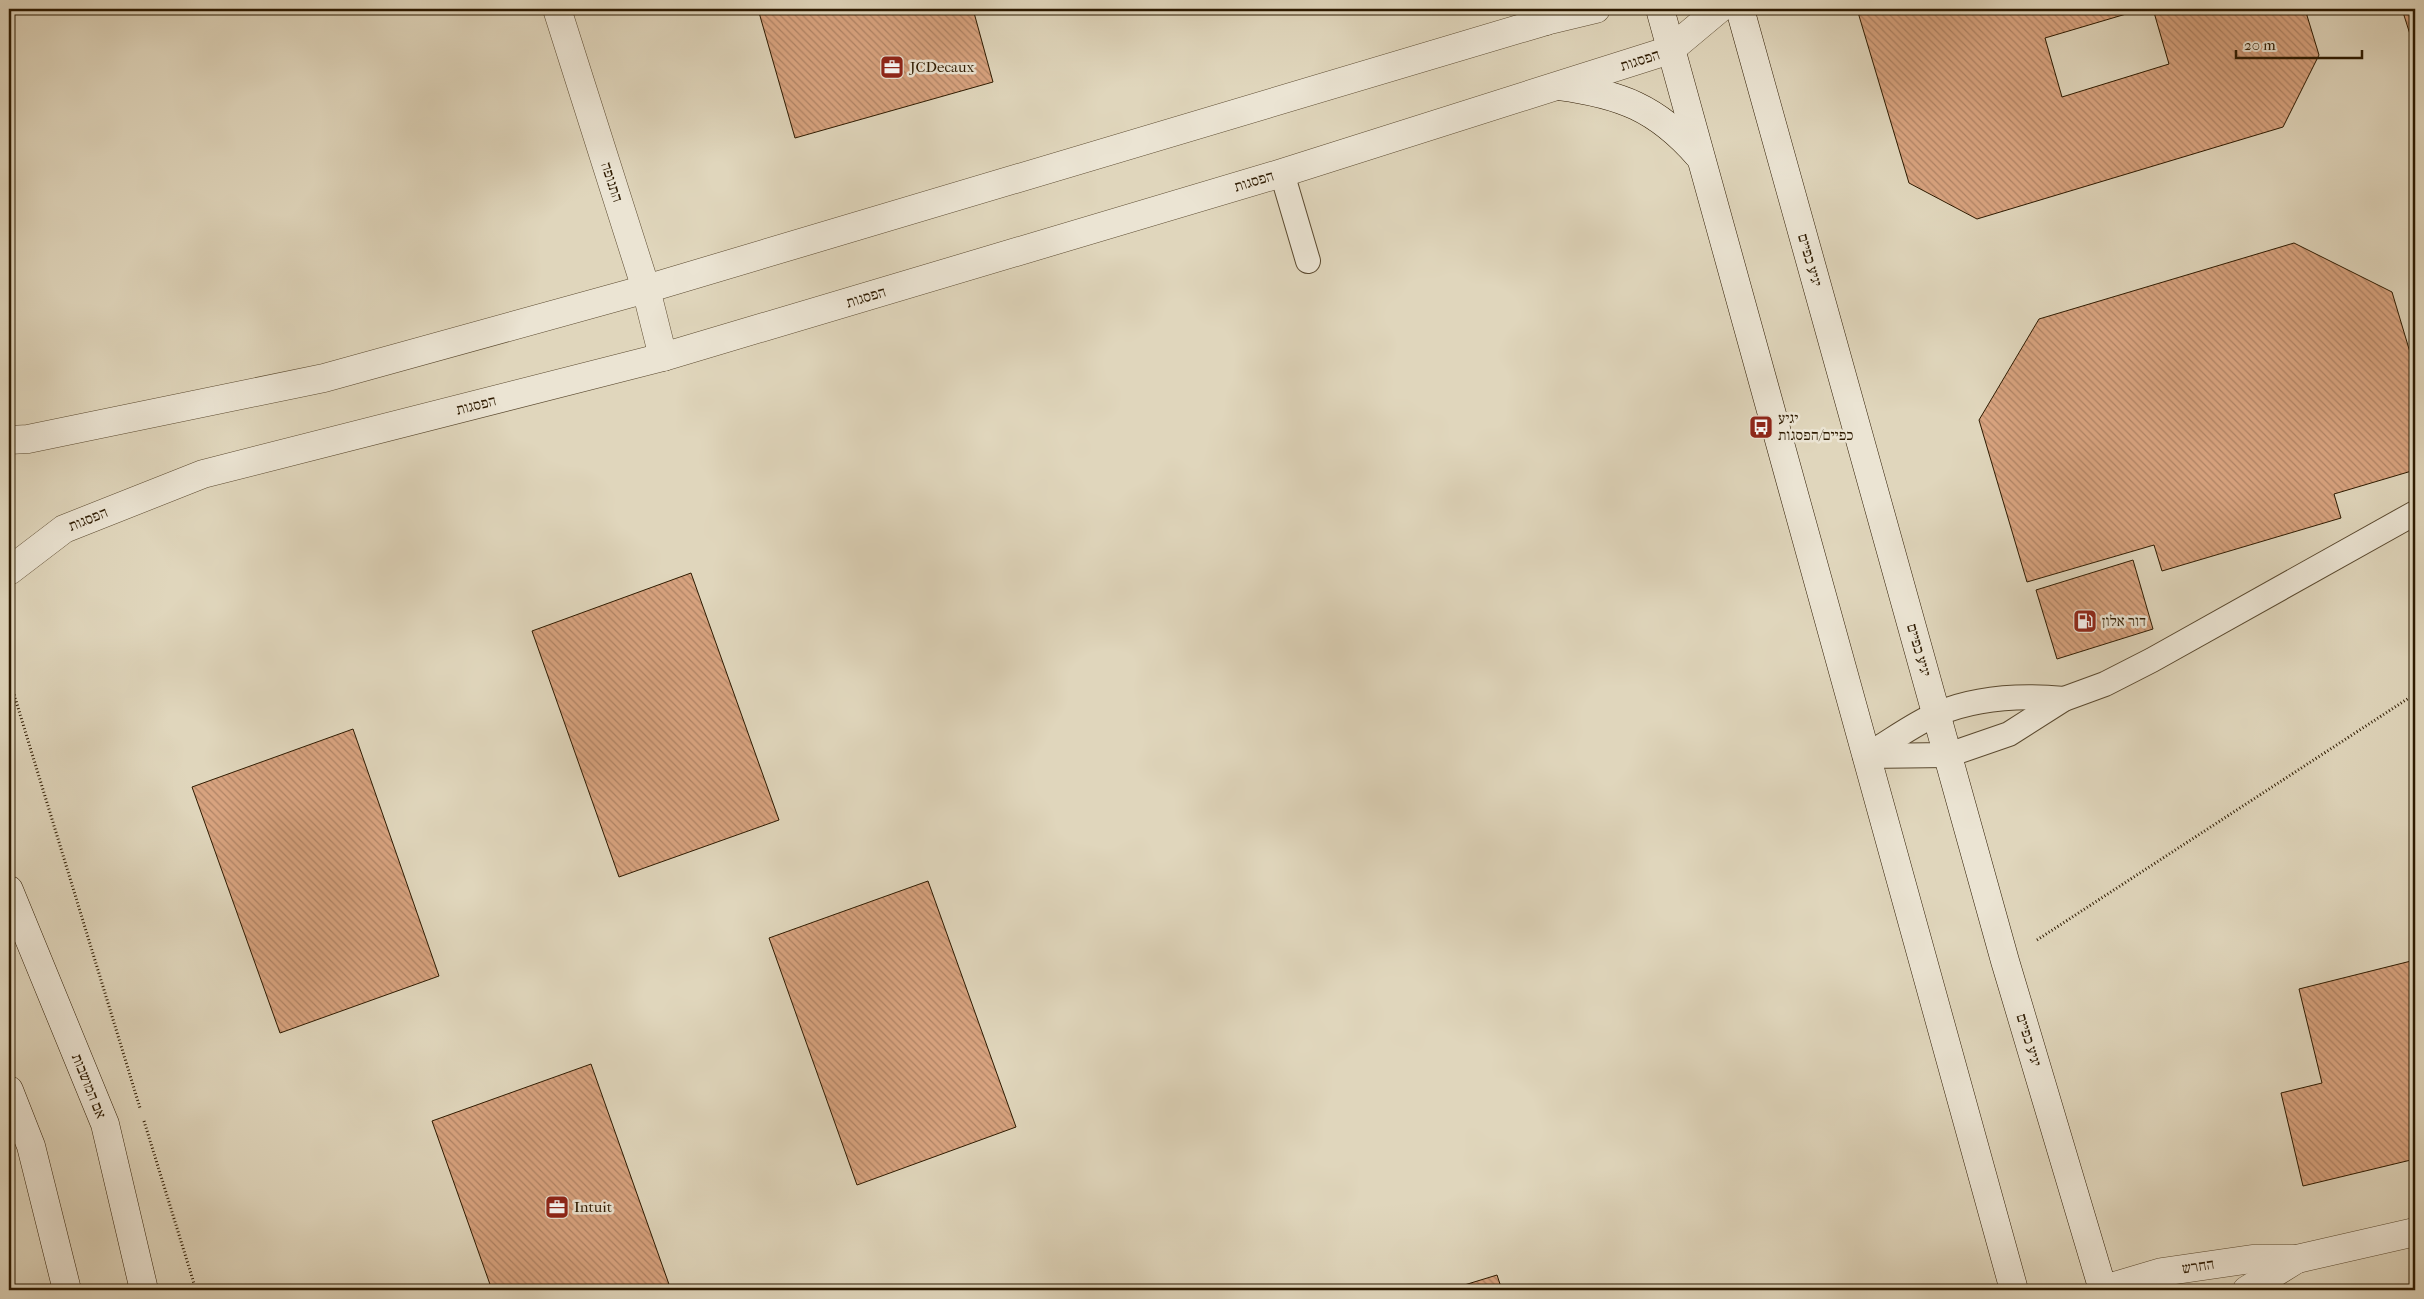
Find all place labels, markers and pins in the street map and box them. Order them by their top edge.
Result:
office icon: JCDecaux [879,54,905,80]
place label: JCDecaux [909,58,974,76]
place label: יגיע כפיים/הפסגות [1778,409,1853,444]
bus stop icon: יגיע כפיים/הפסגות [1748,414,1774,440]
fuel station icon: דור אלון [2072,608,2098,634]
place label: דור אלון [2102,612,2146,630]
office icon: Intuit [544,1194,570,1220]
place label: Intuit [574,1198,613,1216]

